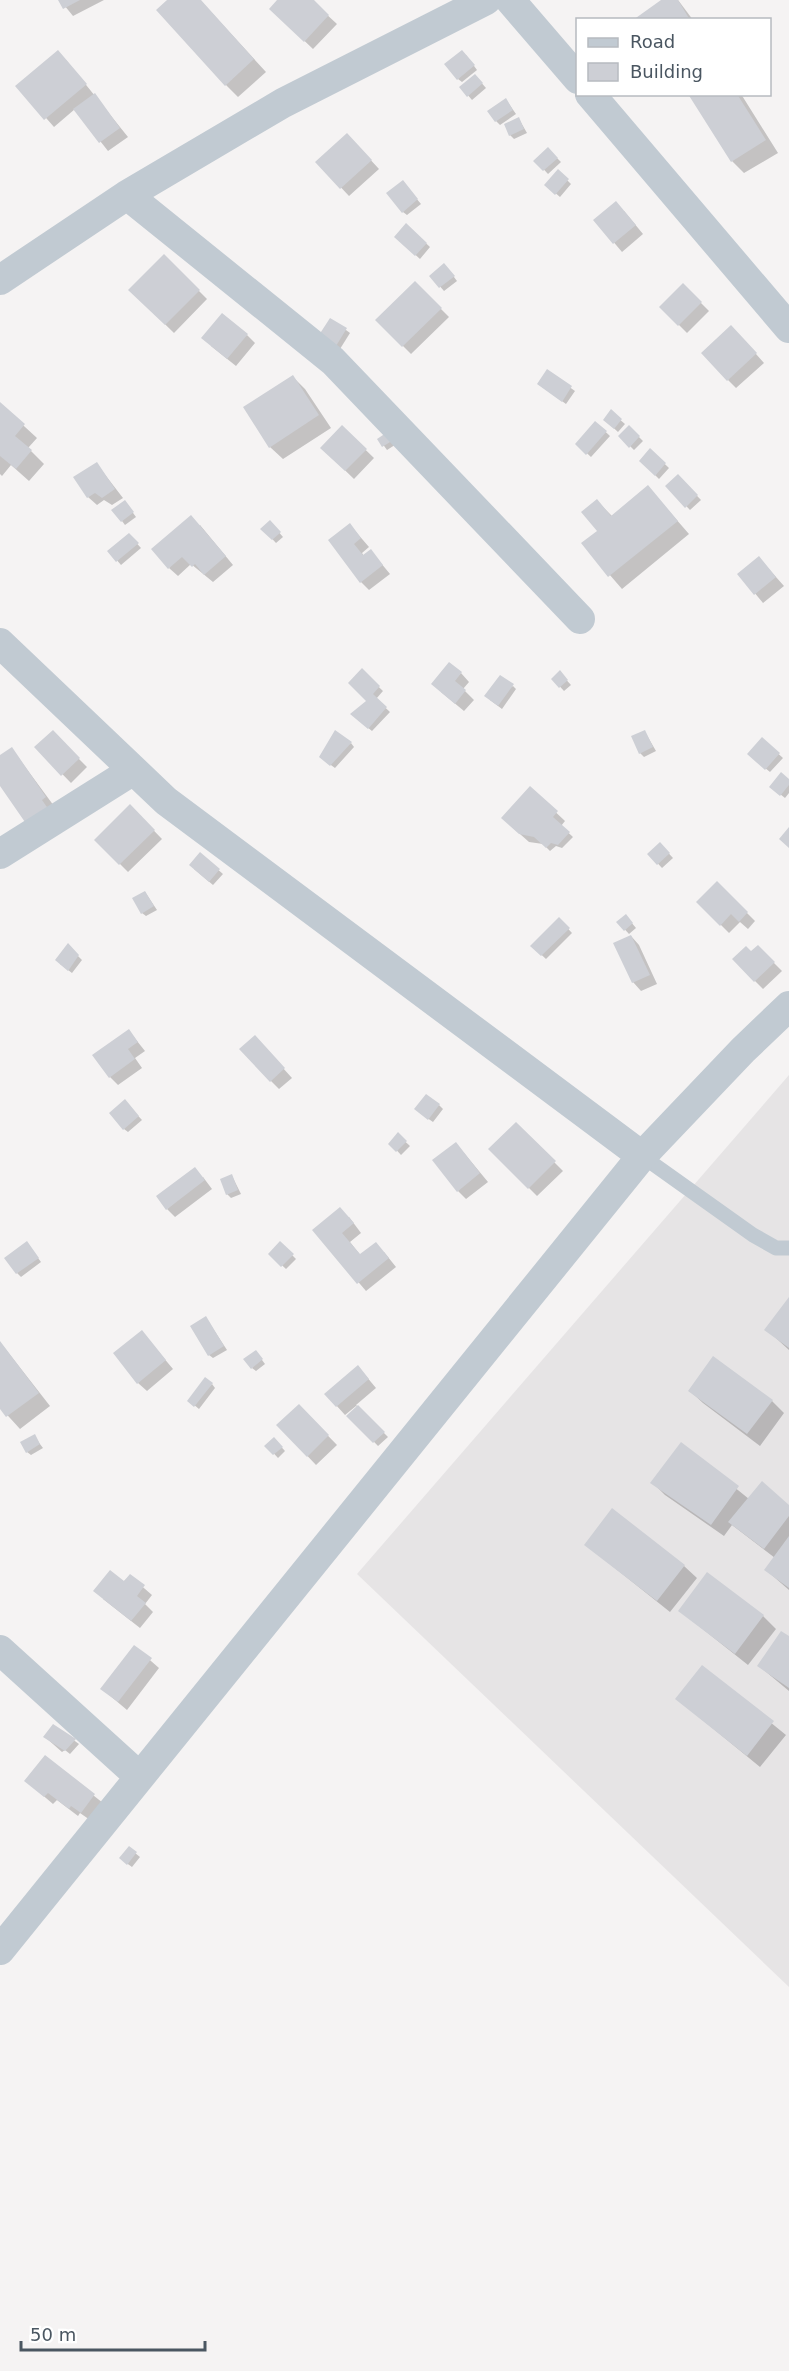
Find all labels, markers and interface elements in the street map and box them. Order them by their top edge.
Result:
legend [576,18,771,96]
text: Road [630,31,675,52]
text: Building [630,61,703,82]
scale bar [21,2314,206,2352]
text: 50 m [30,2324,76,2345]

